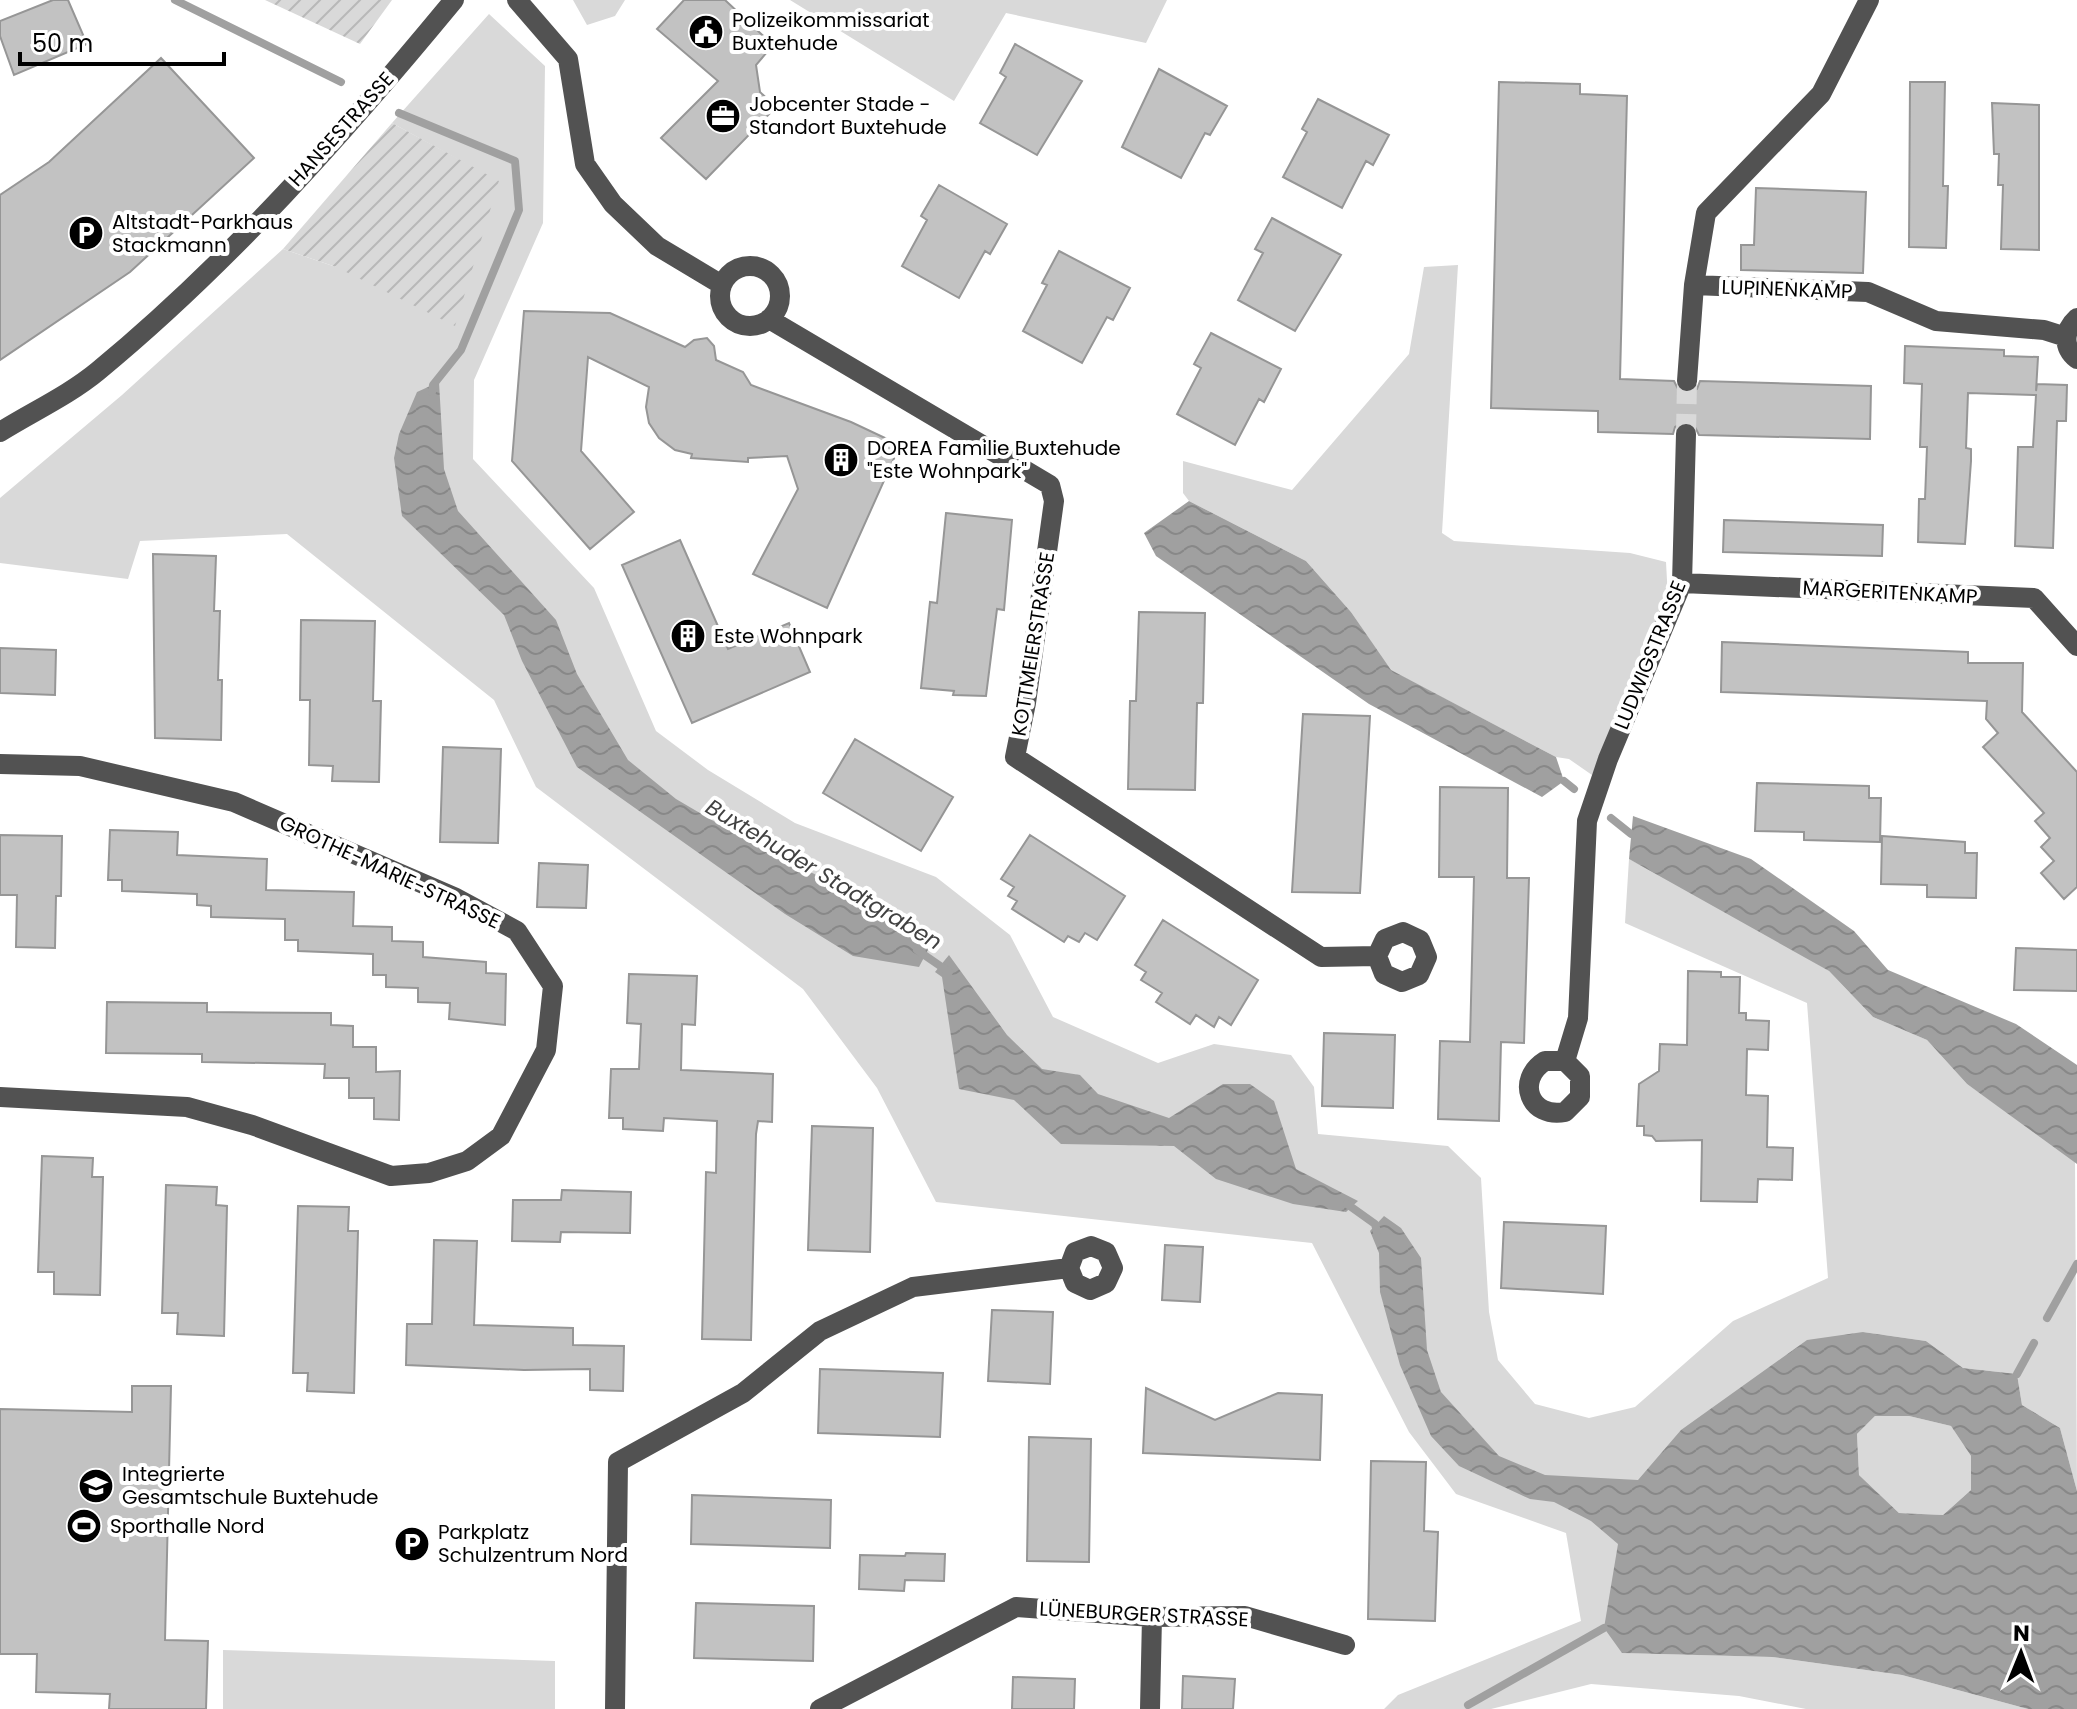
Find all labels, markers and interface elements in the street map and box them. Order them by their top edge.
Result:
place label: Polizeikommissariat Buxtehude [732,6,929,57]
public building icon: Polizeikommissariat Buxtehude [687,13,725,51]
scale bar [20,16,224,66]
text: 50 m [32,27,93,60]
street label: HANSESTRASSE [282,66,400,192]
place label: Jobcenter Stade - Standort Buxtehude [749,90,947,141]
office icon: Jobcenter Stade - Standort Buxtehude [704,97,742,135]
place label: Altstadt-Parkhaus Stackmann [112,208,293,259]
parking icon: Altstadt-Parkhaus Stackmann [67,214,105,252]
street label: LUPINENKAMP [1721,273,1853,305]
place label: DOREA Familie Buxtehude "Este Wohnpark" [867,434,1121,485]
building icon: DOREA Familie Buxtehude "Este Wohnpark" [822,441,860,479]
street label: KOTTMEIERSTRASSE [1005,550,1061,738]
street label: MARGERITENKAMP [1802,573,1978,611]
street label: LUDWIGSTRASSE [1607,576,1693,734]
building icon: Este Wohnpark [669,617,707,655]
place label: Este Wohnpark [714,622,863,650]
water label: Buxtehuder Stadtgraben [700,792,948,957]
street label: GROTHE-MARIE-STRASSE [275,809,505,935]
place label: Integrierte Gesamtschule Buxtehude [122,1460,378,1511]
school or university icon: Integrierte Gesamtschule Buxtehude [77,1467,115,1505]
sports icon: Sporthalle Nord [65,1507,103,1545]
place label: Sporthalle Nord [110,1512,265,1540]
place label: Parkplatz Schulzentrum Nord [438,1518,628,1569]
parking icon: Parkplatz Schulzentrum Nord [393,1525,431,1563]
street label: LÜNEBURGER STRASSE [1039,1595,1249,1633]
north arrow [1981,1613,2061,1693]
text: N [2013,1618,2030,1649]

